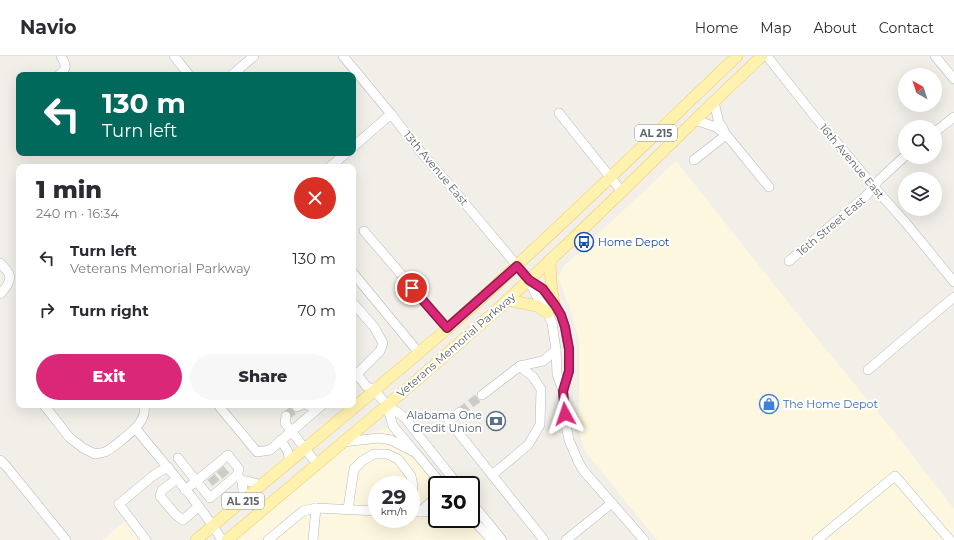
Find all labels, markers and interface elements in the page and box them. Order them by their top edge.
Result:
text: Navio [20,16,76,39]
text: Home [695,19,738,37]
text: Map [760,19,791,37]
text: About [813,19,857,37]
text: Contact [879,19,934,37]
north arrow [898,68,942,112]
map controls [898,68,942,216]
text: 130 m [102,86,186,120]
icon: left [36,88,88,140]
text: Turn left [102,120,177,142]
button: search [898,120,942,164]
street label: 16th Avenue East [817,121,888,202]
road number: AL 215 [635,125,677,141]
street label: 13th Avenue East [401,128,472,209]
button: layers [898,172,942,216]
text: 1 min [36,175,102,204]
button: close [294,177,336,219]
street label: 16th Street East [794,193,869,259]
text: 240 m · 16:34 [36,205,119,221]
bus stop icon: Home Depot [573,231,595,253]
place label: Home Depot [598,235,670,249]
text: Turn left [70,241,137,260]
icon: left [36,247,58,269]
text: 130 m [292,249,336,268]
text: Veterans Memorial Parkway [70,260,250,276]
pin [395,271,429,305]
icon: arrive [401,277,423,299]
street label: Veterans Memorial Parkway [394,290,518,400]
icon: right [36,299,58,321]
text: Turn right [70,301,149,320]
text: 70 m [298,301,336,320]
button: Exit [36,354,182,400]
button: Share [190,354,336,400]
position arrow [544,393,586,435]
shop icon: The Home Depot [758,393,780,415]
place label: The Home Depot [783,397,878,411]
place label: Alabama One Credit Union [406,408,482,435]
bank icon: Alabama One Credit Union [485,410,507,432]
speed limit sign: 30 [428,476,480,528]
text: 29 [382,485,406,509]
road number: AL 215 [222,493,264,509]
text: km/h [381,505,407,518]

